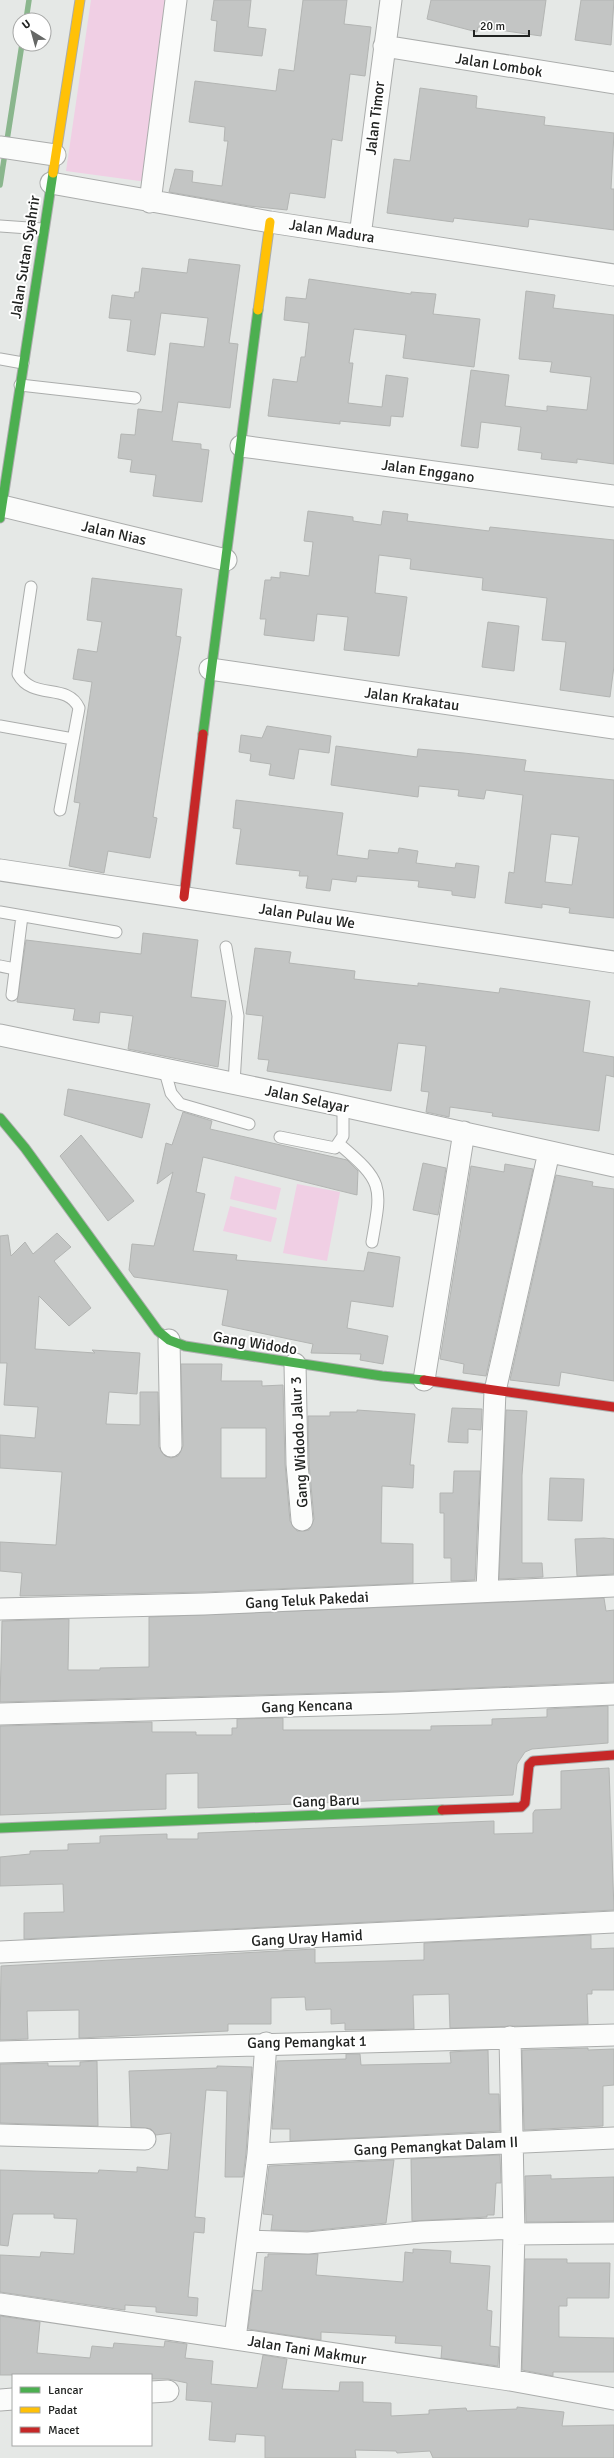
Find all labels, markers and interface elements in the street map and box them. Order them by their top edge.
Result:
north arrow [12,12,52,52]
scale bar [474,12,529,38]
text: U [19,17,33,32]
text: 20 m [480,19,505,34]
street label: Jalan Lombok [454,49,544,81]
street label: Jalan Timor [362,80,389,156]
street label: Jalan Sutan Syahrir [6,194,44,320]
street label: Jalan Madura [288,215,376,247]
street label: Jalan Enggano [380,456,476,486]
street label: Jalan Nias [80,517,149,549]
street label: Jalan Krakatau [363,683,461,715]
street label: Jalan Pulau We [258,900,356,932]
street label: Jalan Selayar [264,1081,351,1117]
street label: Gang Widodo [212,1327,299,1359]
street label: Gang Widodo Jalur 3 [287,1376,311,1508]
street label: Gang Teluk Pakedai [245,1588,369,1612]
street label: Gang Kencana [261,1695,353,1717]
street label: Gang Baru [292,1791,360,1811]
street label: Gang Uray Hamid [251,1926,363,1950]
street label: Gang Pemangkat 1 [247,2032,367,2052]
street label: Gang Pemangkat Dalam II [353,2133,519,2159]
street label: Jalan Tani Makmur [246,2332,368,2368]
legend [12,2374,152,2446]
text: Lancar [48,2383,84,2398]
text: Padat [48,2403,77,2418]
text: Macet [48,2423,80,2438]

